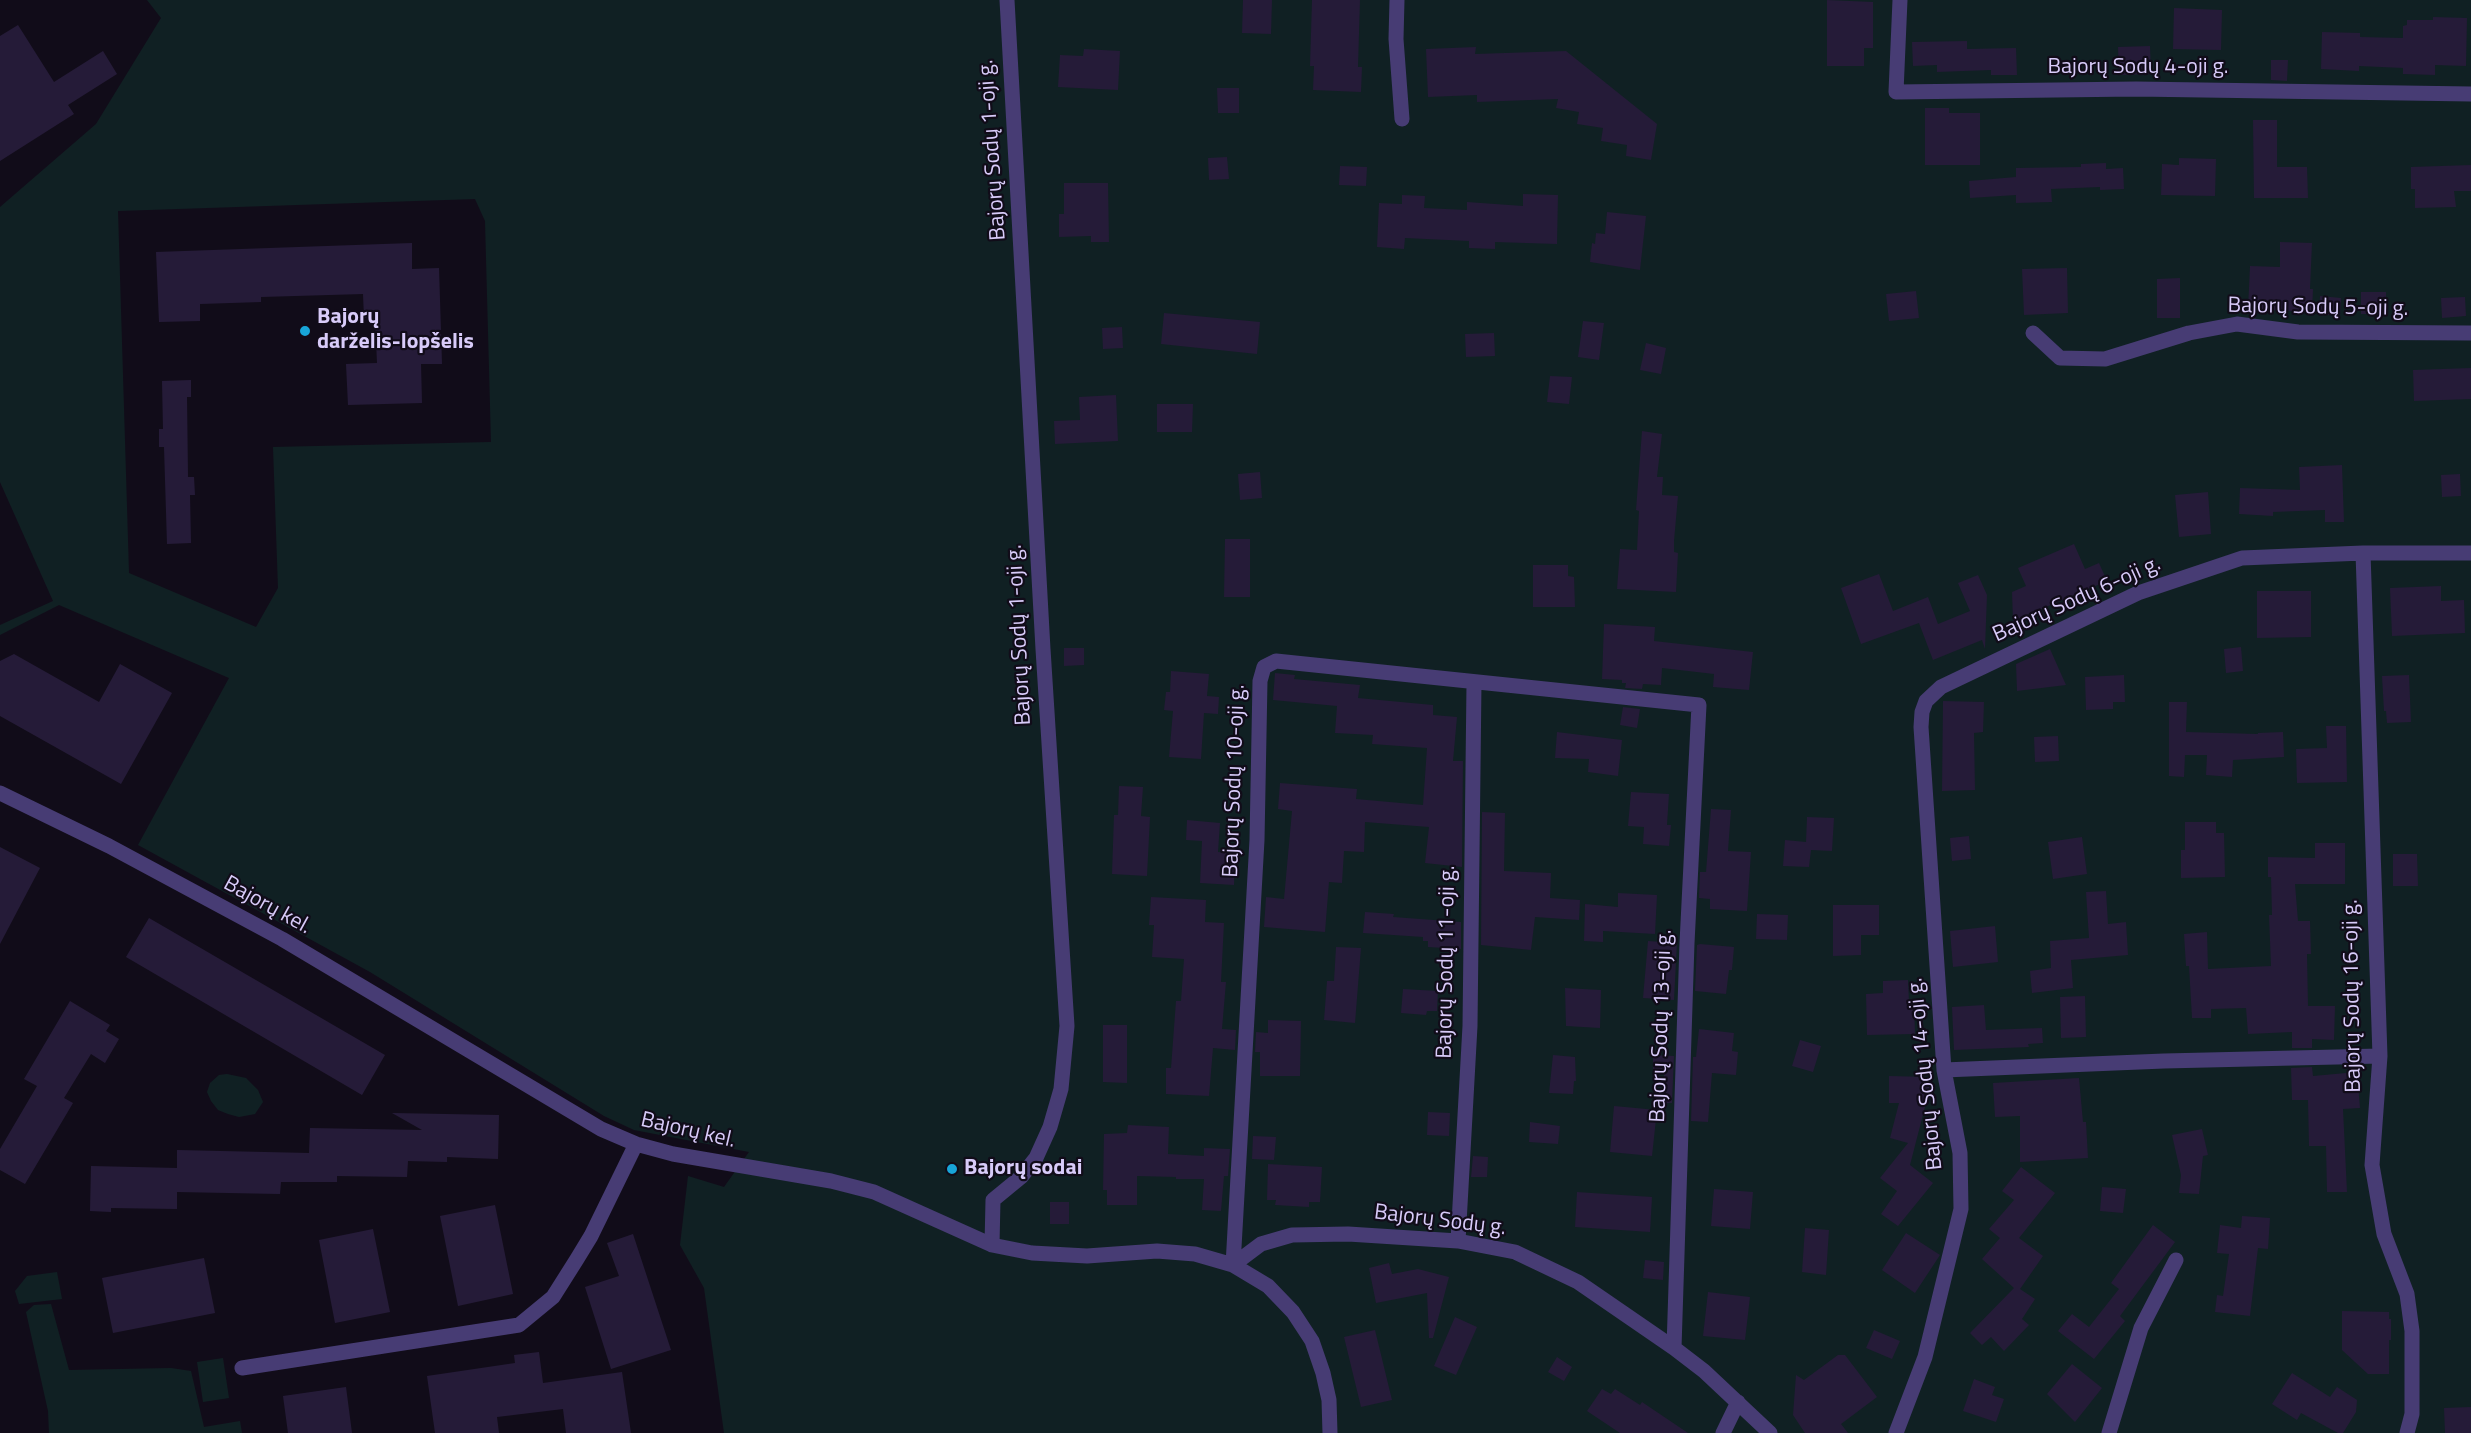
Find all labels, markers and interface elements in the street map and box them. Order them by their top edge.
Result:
street label: Bajorų Sodų 4-oji g. [2048,55,2228,81]
street label: Bajorų Sodų 1-oji g. [974,59,1012,241]
street label: Bajorų Sodų 5-oji g. [2227,293,2409,323]
place label: Bajorų darželis-lopšelis [317,305,474,356]
marker: Bajorų darželis-lopšelis [298,324,312,338]
street label: Bajorų Sodų 1-oji g. [1002,544,1038,726]
street label: Bajorų Sodų 6-oji g. [1989,551,2165,649]
street label: Bajorų Sodų 10-oji g. [1218,684,1252,878]
street label: Bajorų Sodų 11-oji g. [1432,865,1462,1059]
street label: Bajorų kel. [218,871,316,941]
street label: Bajorų Sodų 16-oji g. [2338,899,2368,1093]
street label: Bajorų Sodų 13-oji g. [1645,929,1679,1123]
street label: Bajorų Sodų 14-oji g. [1903,977,1949,1171]
street label: Bajorų kel. [638,1107,738,1155]
place label: Bajorų sodai [964,1156,1082,1182]
marker: Bajorų sodai [945,1162,959,1176]
street label: Bajorų Sodų g. [1372,1200,1508,1242]

